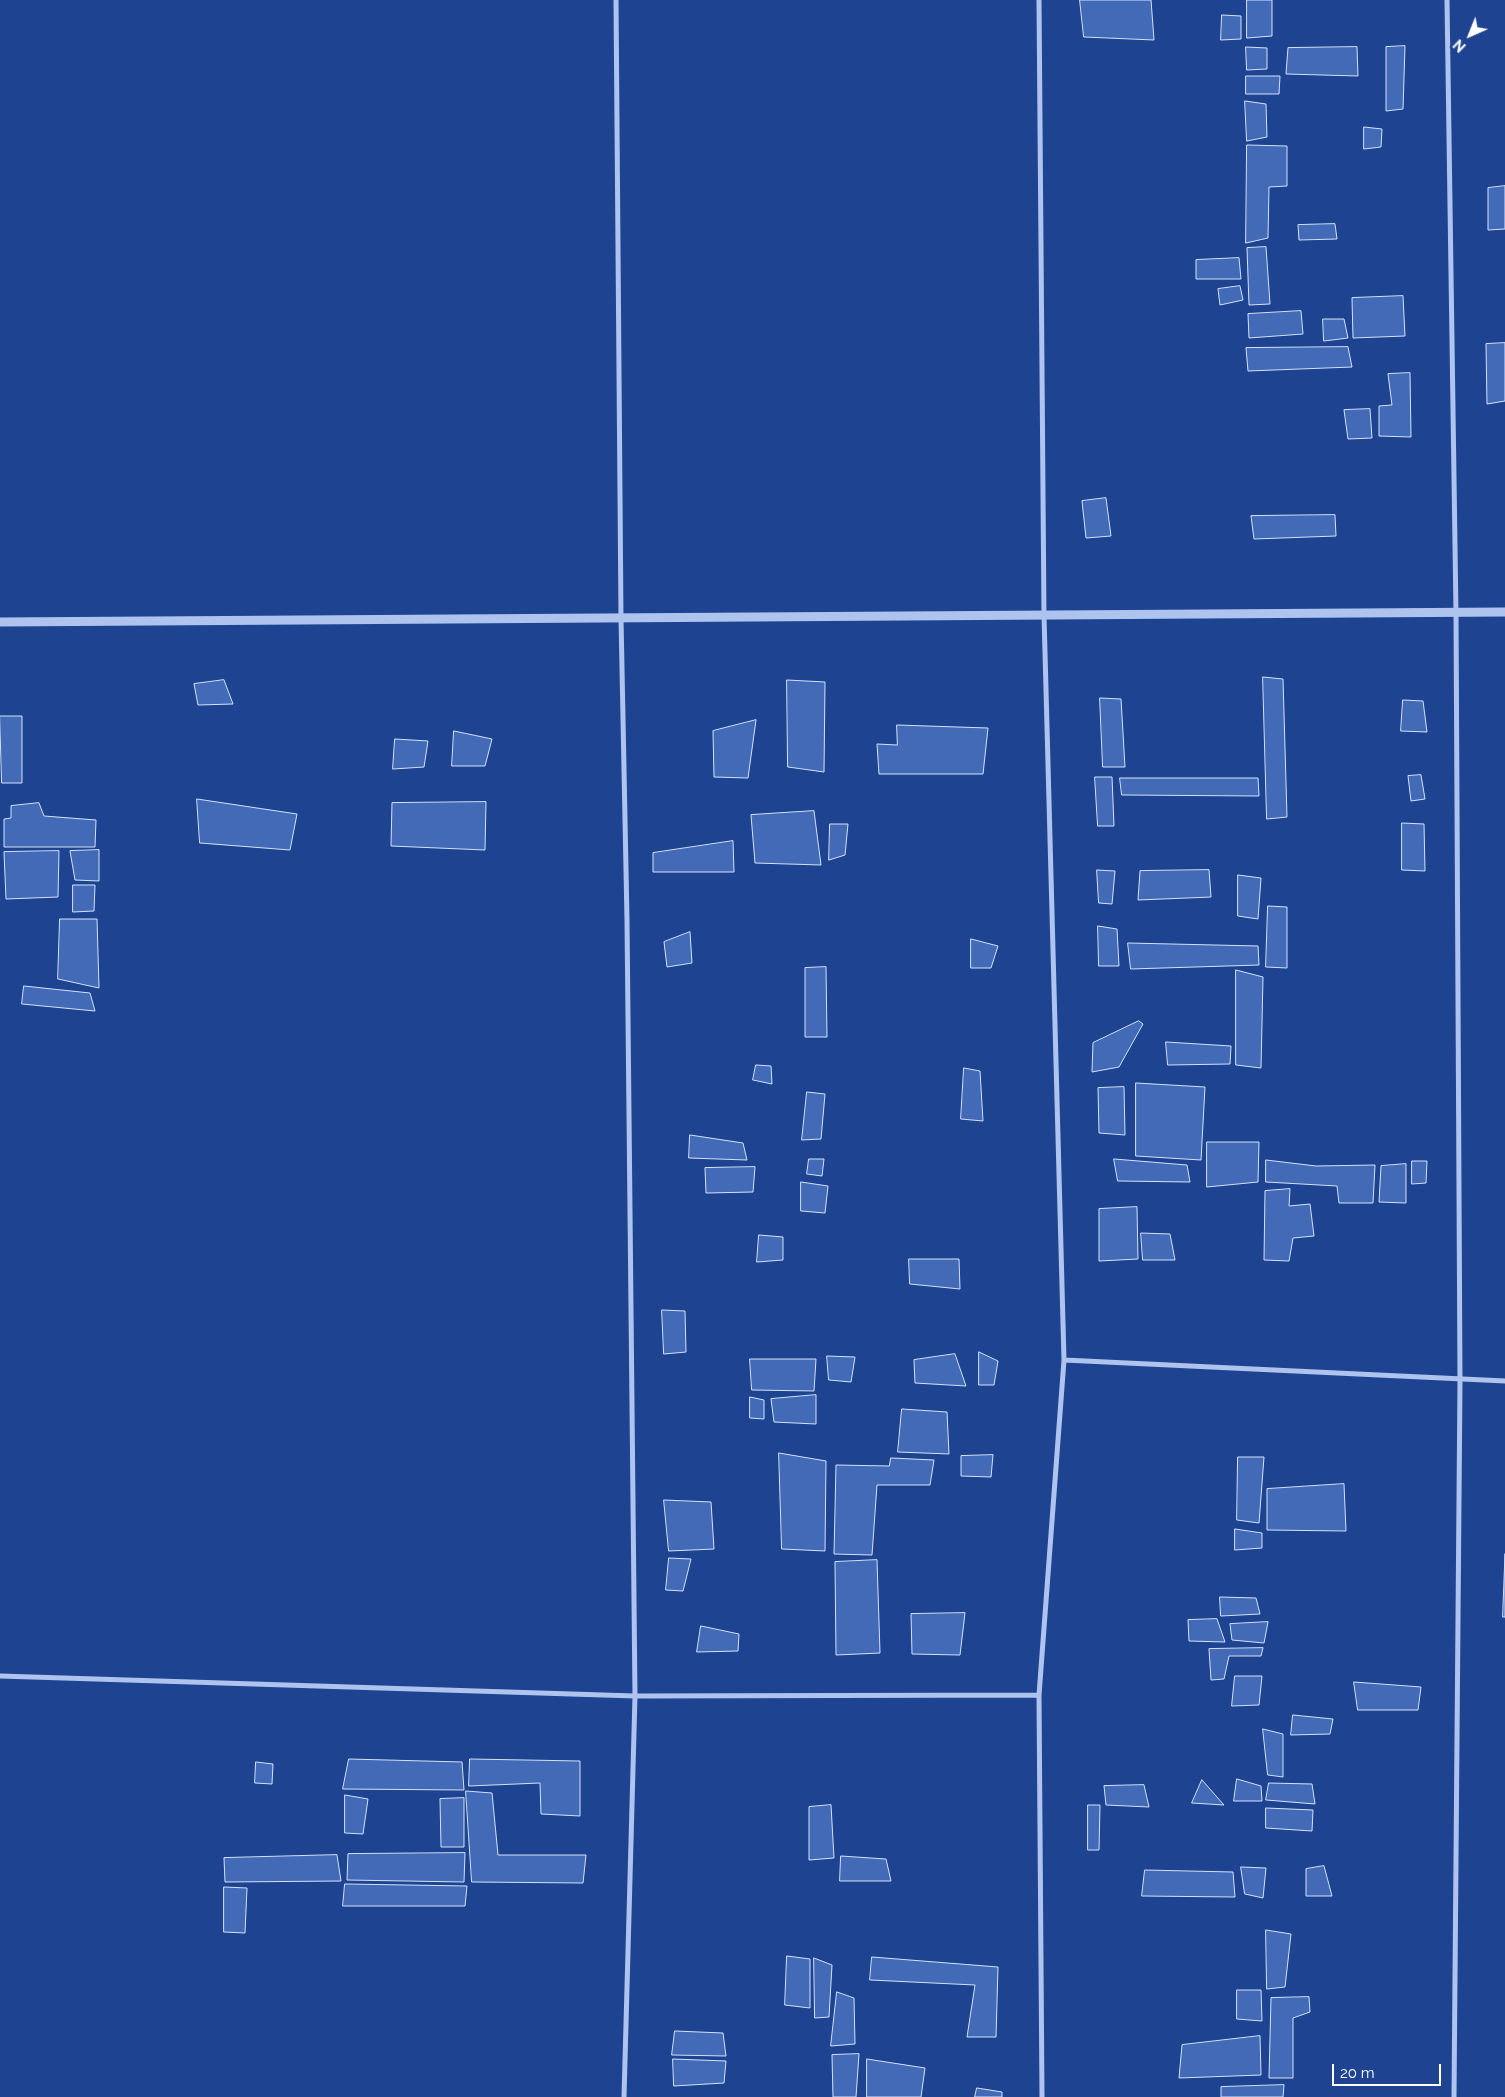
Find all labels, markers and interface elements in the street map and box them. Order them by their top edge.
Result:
north arrow [1445,10,1495,60]
text: N [1450,36,1469,55]
scale bar [1335,2054,1444,2086]
text: 20 m [1340,2064,1375,2082]

